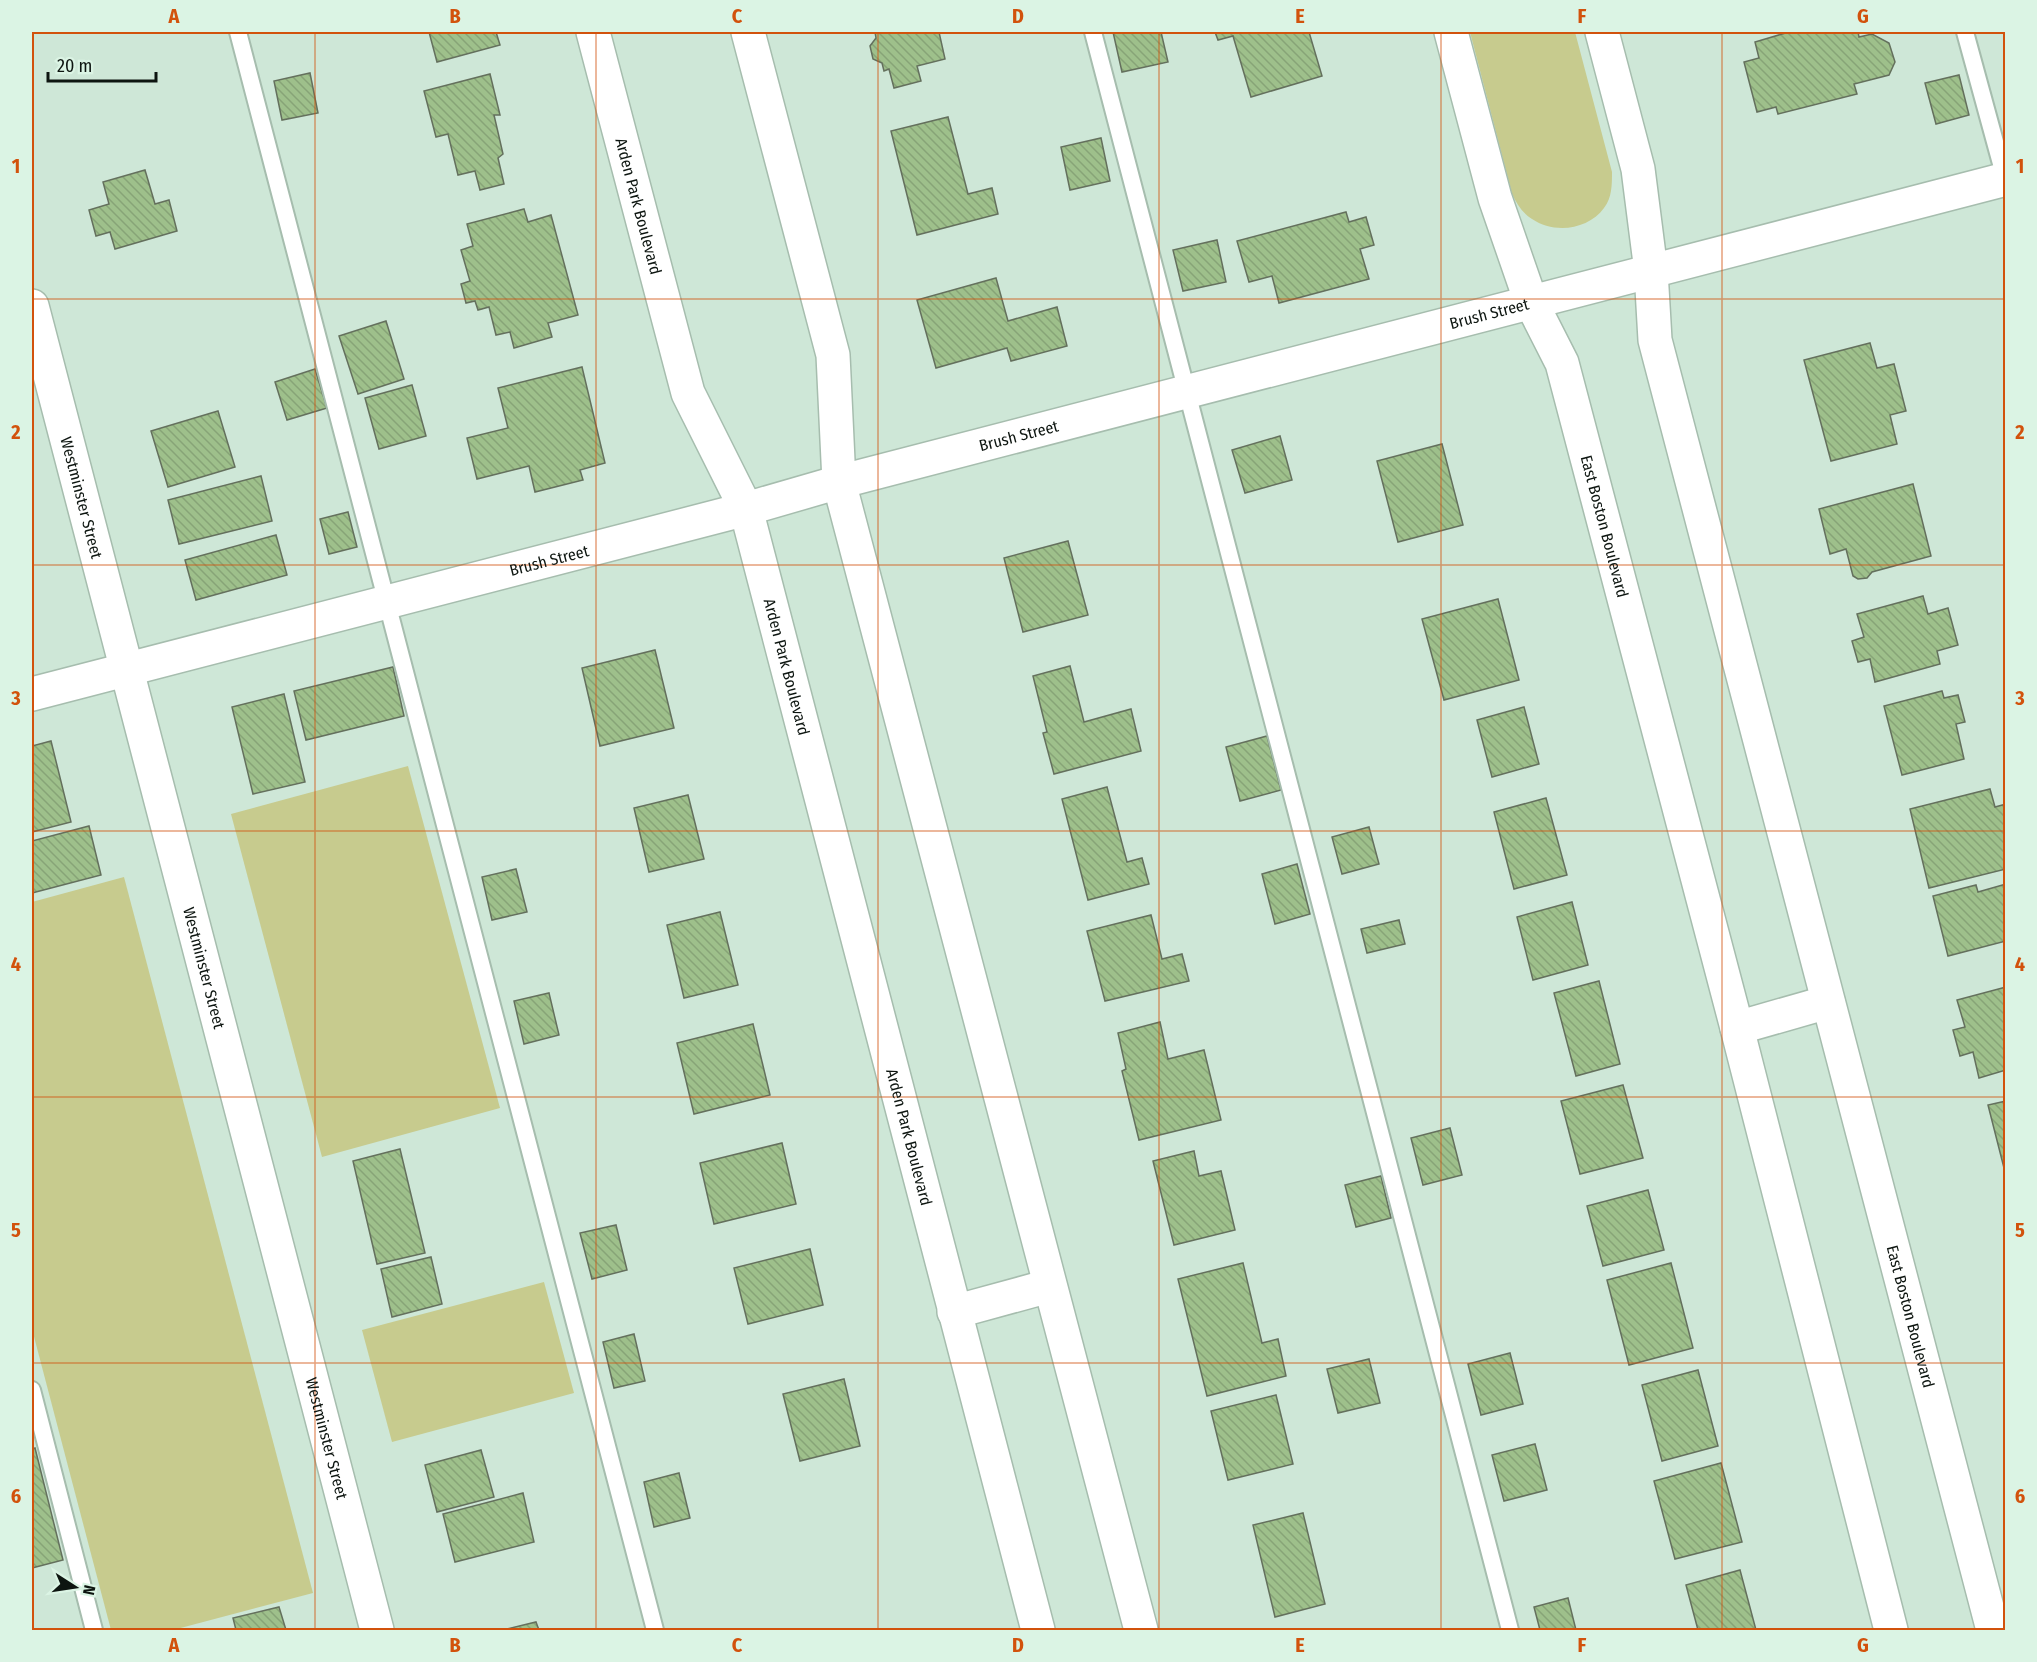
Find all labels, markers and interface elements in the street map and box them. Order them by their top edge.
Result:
text: A [168,4,181,28]
text: B [449,4,461,28]
text: C [732,4,743,28]
text: D [1012,4,1024,28]
text: E [1295,4,1305,28]
text: F [1578,4,1587,28]
text: G [1857,4,1869,28]
scale bar [48,45,156,83]
text: 20 m [57,55,92,77]
street label: Arden Park Boulevard [612,136,666,276]
text: 1 [12,154,20,178]
text: 1 [2016,154,2024,178]
street label: Brush Street [1447,294,1531,333]
street label: Brush Street [977,416,1061,455]
text: 2 [10,420,21,444]
text: 2 [2014,420,2025,444]
street label: Westminster Street [57,435,107,561]
street label: East Boston Boulevard [1577,453,1633,600]
street label: Brush Street [507,540,591,579]
street label: Arden Park Boulevard [760,596,814,737]
text: 3 [10,686,21,710]
text: 3 [2014,686,2025,710]
street label: Westminster Street [180,905,230,1032]
text: 4 [11,952,21,976]
text: 4 [2015,952,2025,976]
street label: Arden Park Boulevard [883,1067,936,1207]
text: 5 [11,1218,21,1242]
text: 5 [2015,1218,2025,1242]
street label: East Boston Boulevard [1883,1243,1939,1390]
street label: Westminster Street [302,1375,352,1502]
text: 6 [11,1484,21,1508]
text: 6 [2015,1484,2025,1508]
north arrow [45,1557,105,1617]
text: N [79,1583,99,1597]
text: A [168,1633,181,1657]
text: B [449,1633,461,1657]
text: C [732,1633,743,1657]
text: D [1012,1633,1024,1657]
text: E [1295,1633,1305,1657]
text: F [1578,1633,1587,1657]
text: G [1857,1633,1869,1657]

